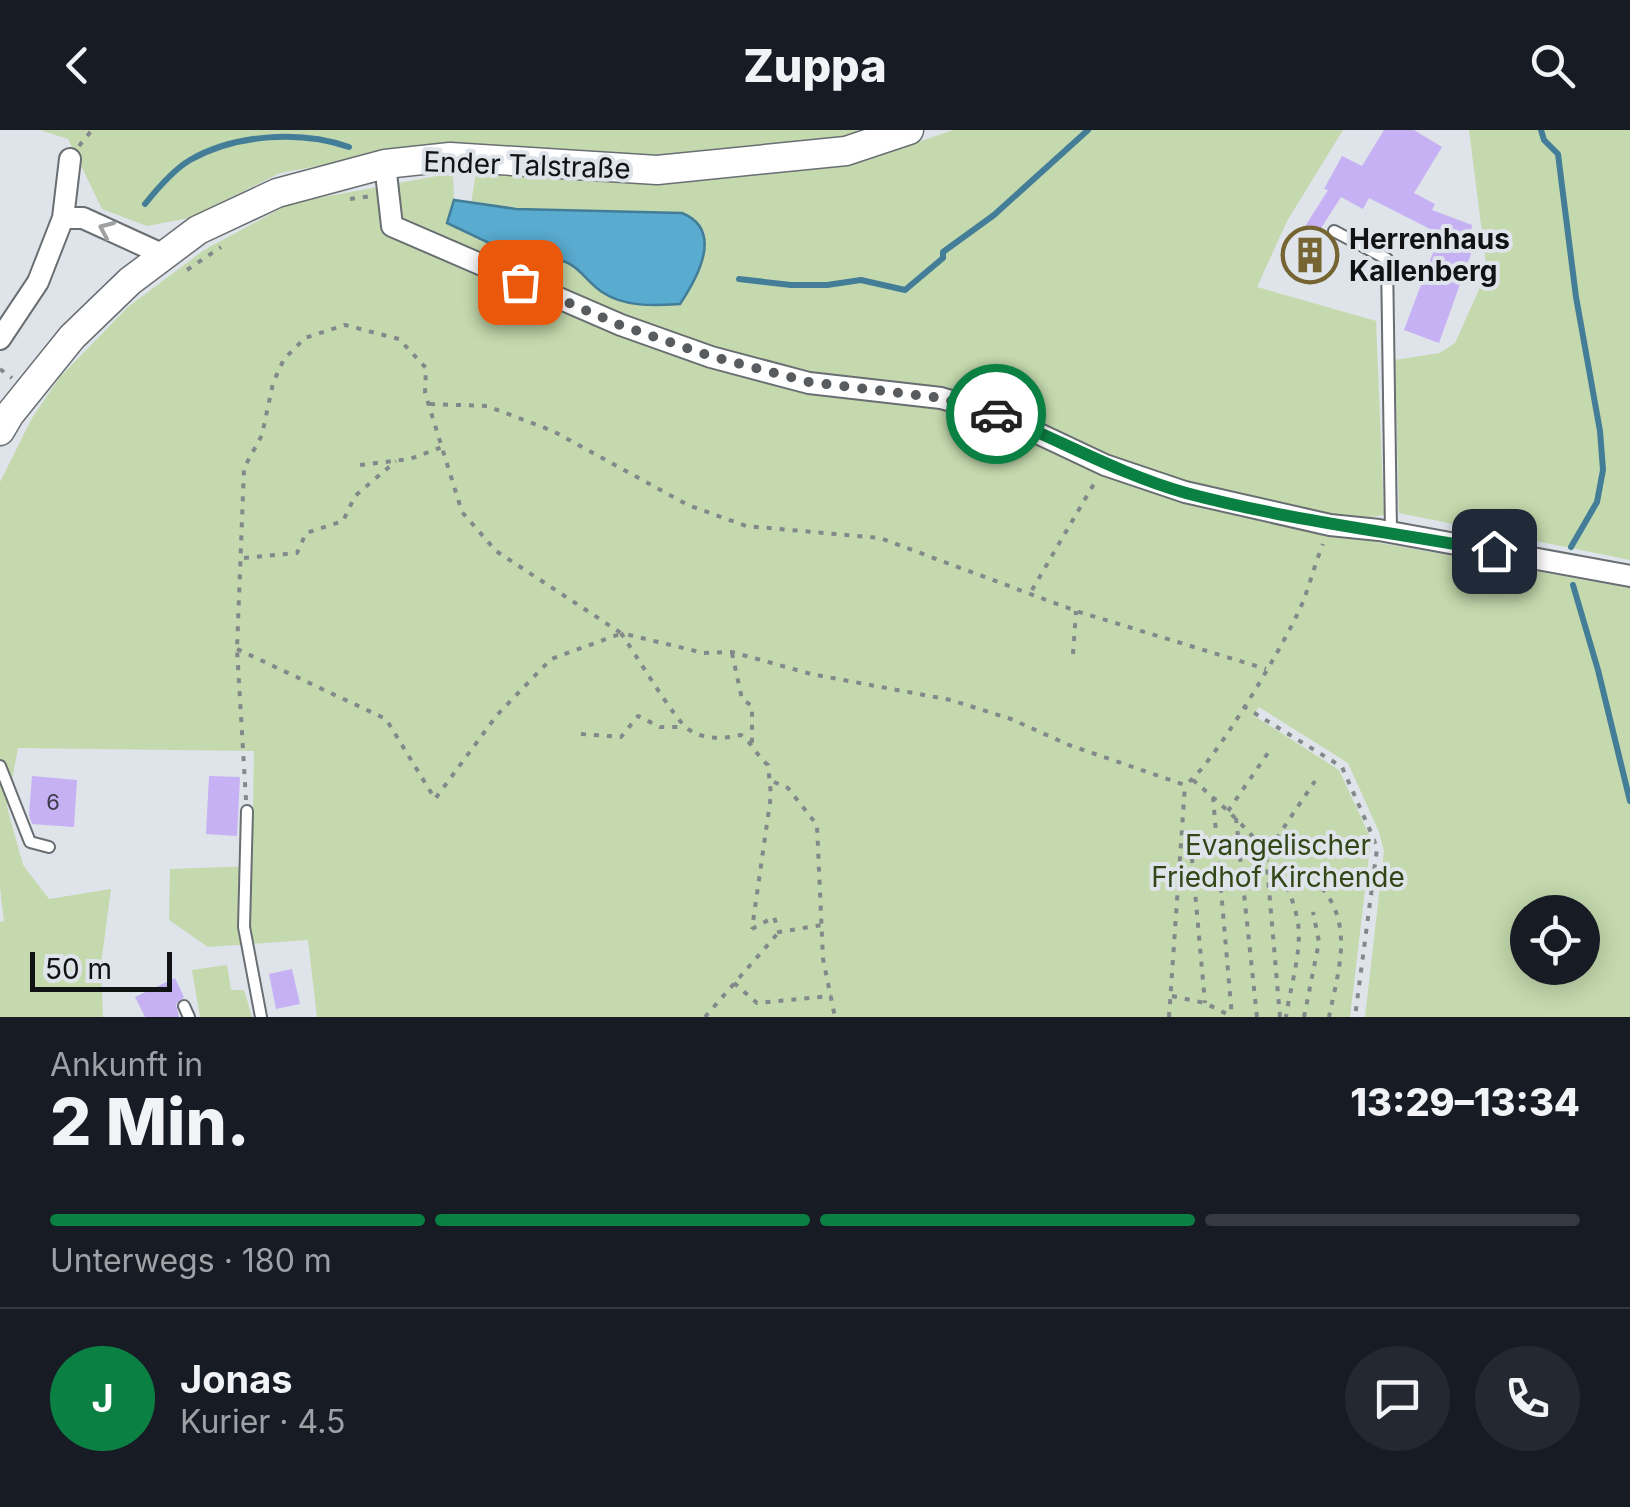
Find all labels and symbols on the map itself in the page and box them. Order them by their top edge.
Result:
street label: Ender Talstraße [423,144,631,186]
one-way arrow [98,221,116,241]
place label: Herrenhaus Kallenberg [1349,222,1510,288]
building icon: Herrenhaus Kallenberg [1280,225,1340,285]
pin [478,240,563,325]
courier [946,364,1046,464]
pin [1452,509,1537,594]
house number: 6 [46,789,60,815]
park label: Evangelischer Friedhof Kirchende [1151,828,1405,894]
scale bar [30,947,172,991]

